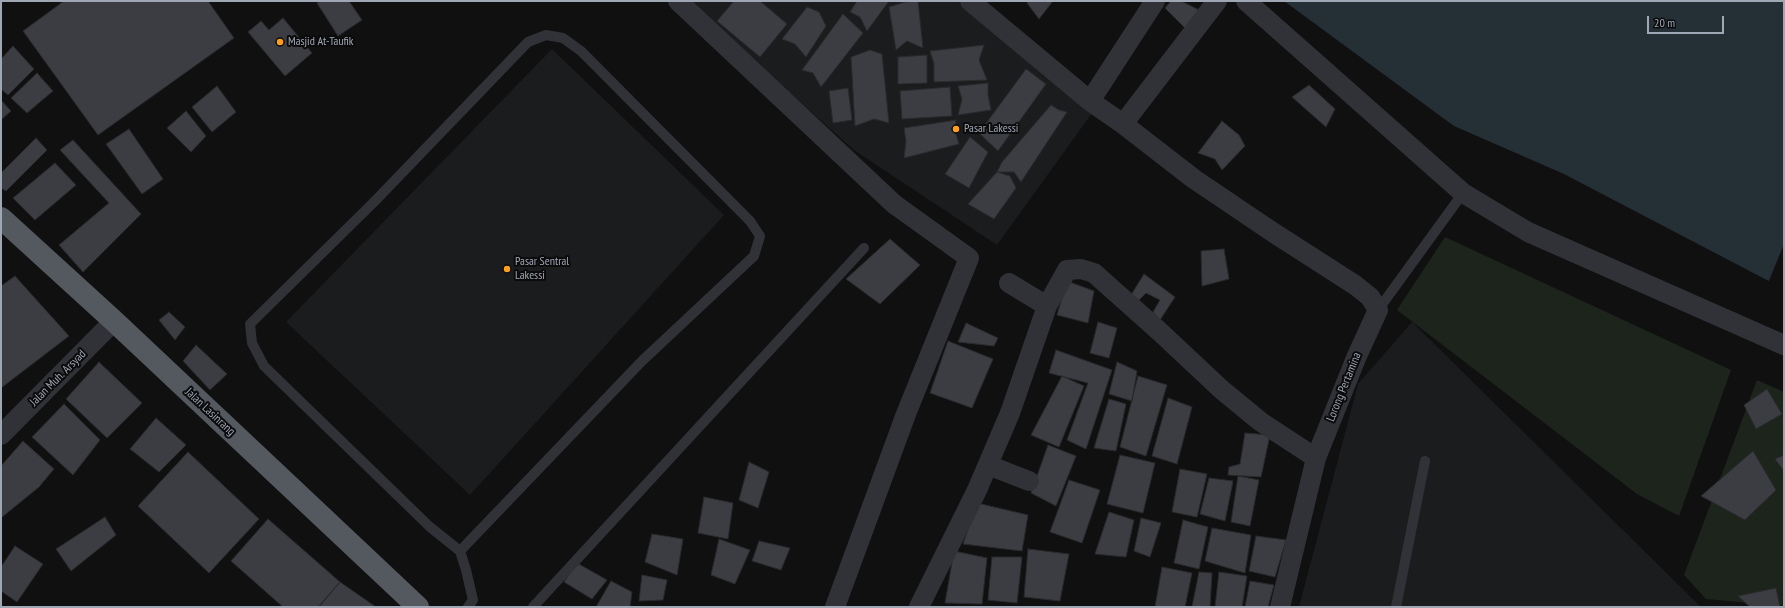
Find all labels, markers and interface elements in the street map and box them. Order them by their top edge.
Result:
scale bar [1649,8,1726,34]
text: 20 m [1654,15,1675,30]
place label: Masjid At-Taufik [288,35,353,49]
marker: Masjid At-Taufik [275,37,285,47]
place label: Pasar Lakessi [964,122,1018,136]
marker: Pasar Lakessi [951,124,961,134]
place label: Pasar Sentral Lakessi [515,255,569,283]
marker: Pasar Sentral Lakessi [502,264,512,274]
street label: Jalan Muh. Arsyad [27,347,89,409]
street label: Lorong Pertamina [1324,350,1364,424]
street label: Jalan Lasinrang [182,385,238,439]

